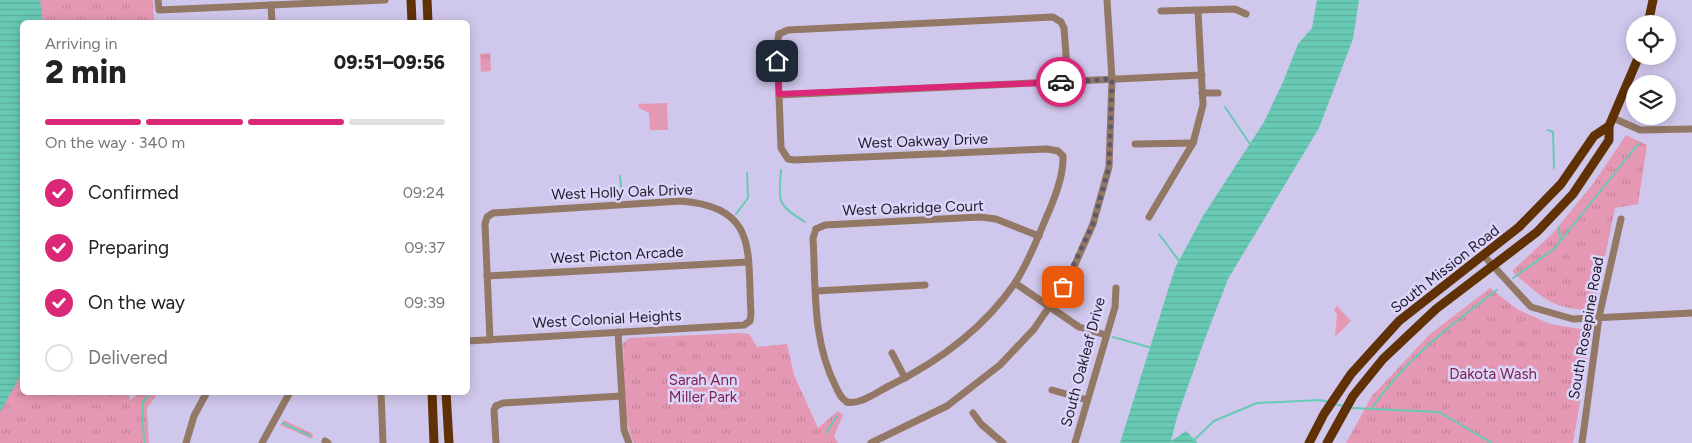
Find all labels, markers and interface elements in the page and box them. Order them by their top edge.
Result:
map controls [1626,15,1676,125]
button: locate [1626,15,1676,65]
text: Arriving in [45,34,117,53]
pin [756,40,798,82]
icon: home [763,47,791,75]
text: 09:51–09:56 [334,51,445,74]
text: 2 min [45,53,127,91]
courier [1036,57,1086,107]
icon: car [1047,68,1075,96]
button: layers [1626,75,1676,125]
street label: West Oakway Drive [858,130,988,152]
text: On the way · 340 m [45,133,185,152]
icon: check [45,179,73,207]
text: Confirmed [88,181,179,204]
street label: West Holly Oak Drive [551,181,693,203]
text: 09:24 [403,183,445,202]
street label: West Oakridge Court [842,197,984,219]
street label: South Mission Road [1387,221,1503,317]
icon: check [45,234,73,262]
text: Preparing [88,236,169,259]
text: 09:37 [404,238,445,257]
street label: West Picton Arcade [550,243,684,267]
street label: South Rosepine Road [1565,255,1607,401]
pin [1042,266,1084,308]
icon: bag [1049,273,1077,301]
icon: check [45,289,73,317]
text: On the way [88,291,185,314]
text: 09:39 [404,293,445,312]
street label: South Oakleaf Drive [1057,295,1109,429]
street label: West Colonial Heights [532,306,682,332]
text: Delivered [88,346,168,369]
park label: Dakota Wash [1449,365,1537,383]
park label: Sarah Ann Miller Park [669,371,738,406]

